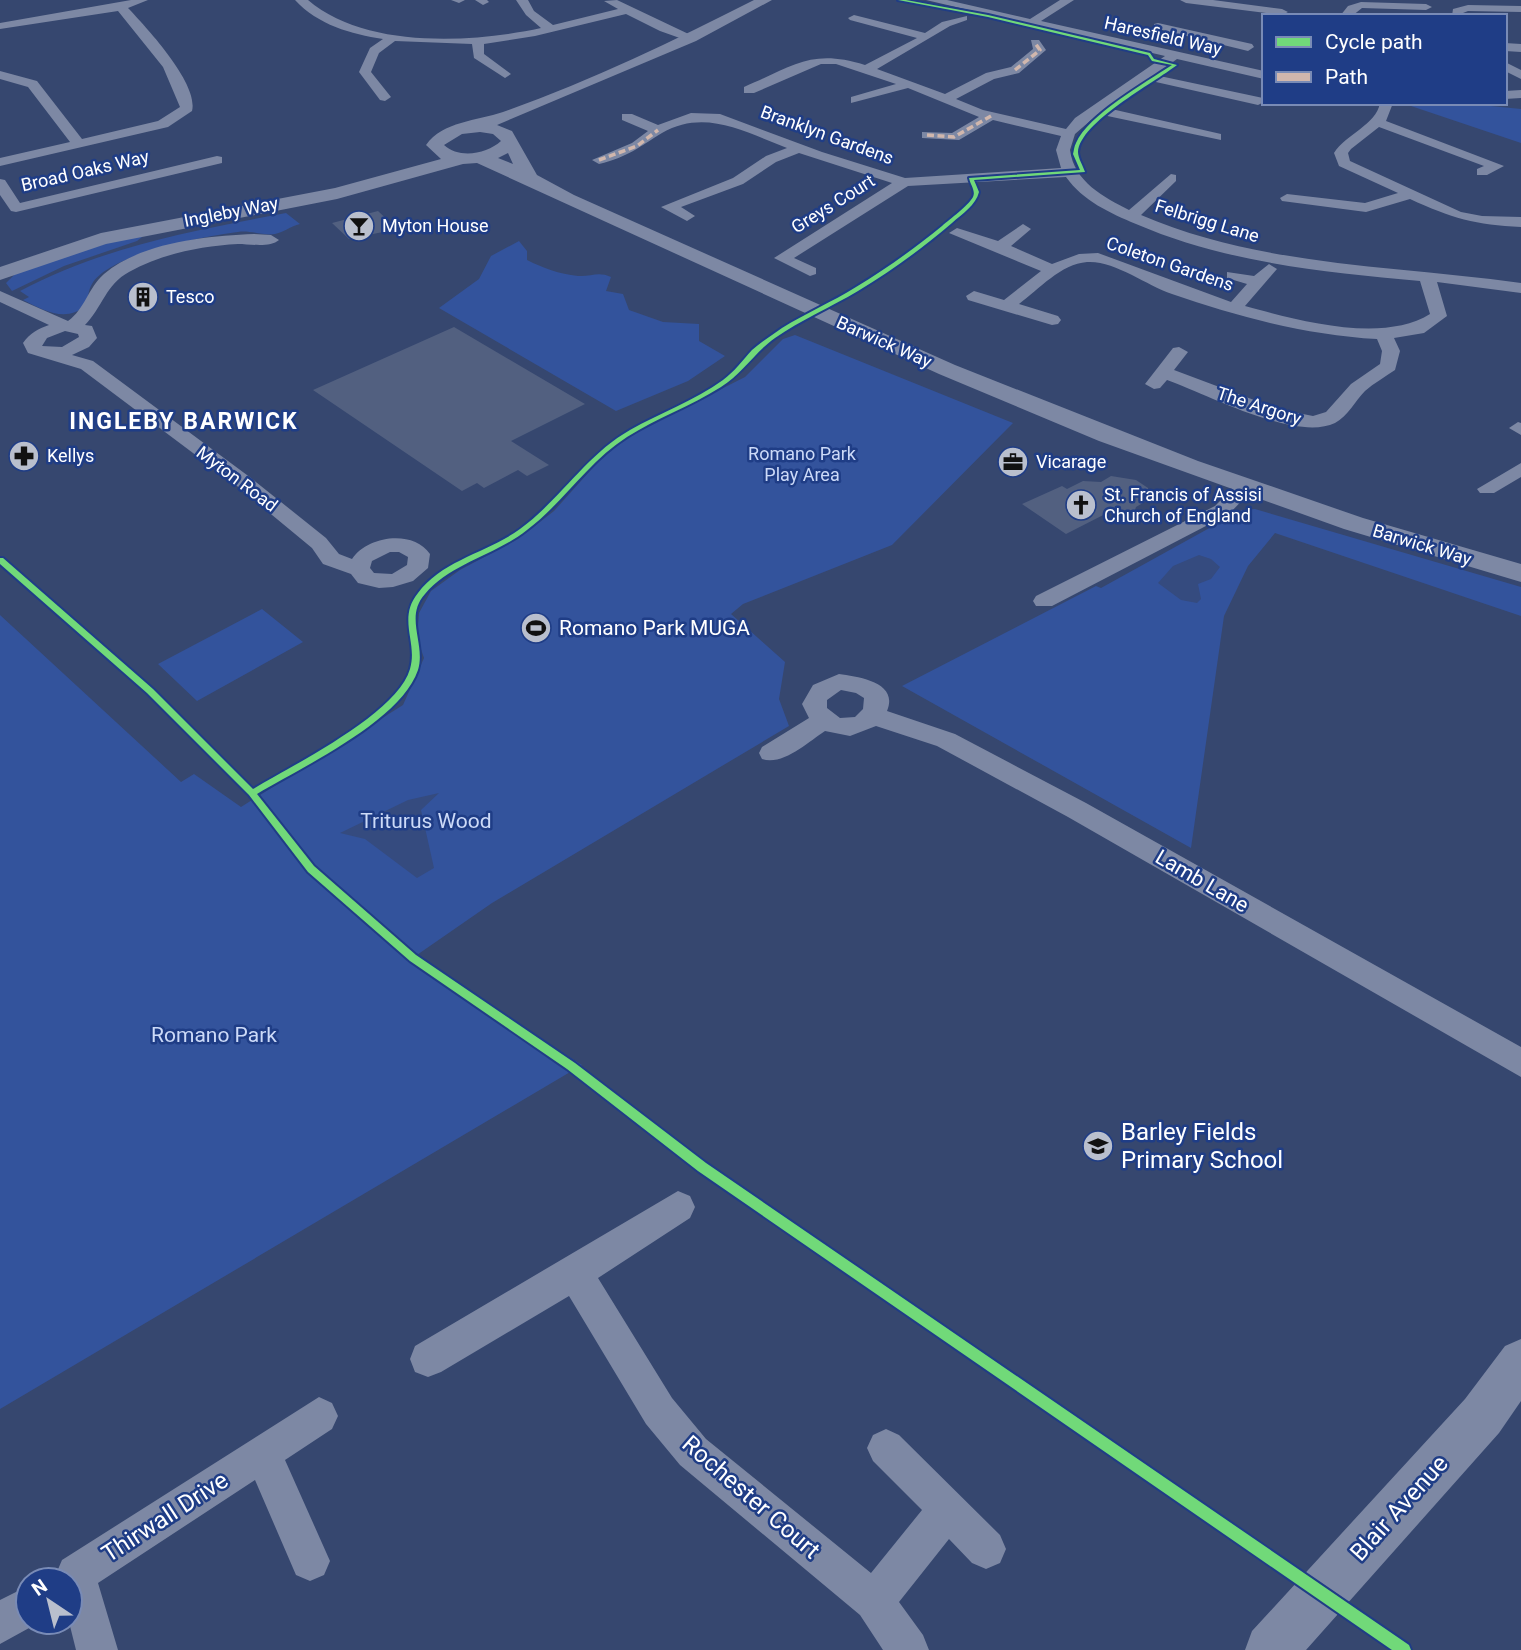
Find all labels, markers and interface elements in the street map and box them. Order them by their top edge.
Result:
street label: Haresfield Way [1102,12,1224,59]
legend [1262,14,1507,105]
text: Cycle path [1325,30,1423,54]
text: Path [1325,65,1368,89]
street label: Branklyn Gardens [758,101,897,168]
street label: Broad Oaks Way [19,145,151,195]
street label: Greys Court [787,170,878,237]
street label: Ingleby Way [182,192,280,231]
street label: Felbrigg Lane [1152,195,1262,246]
bar icon: Myton House [342,209,376,243]
place label: Myton House [382,215,488,236]
street label: Coleton Gardens [1104,232,1237,295]
building icon: Tesco [126,280,160,314]
place label: Tesco [166,286,214,307]
street label: Barwick Way [833,311,936,372]
street label: The Argory [1214,382,1304,429]
district label: INGLEBY BARWICK [69,408,299,435]
pharmacy icon: Kellys [7,439,41,473]
street label: Myton Road [193,441,282,516]
park label: Romano Park Play Area [748,443,857,485]
place label: Kellys [47,445,94,466]
office icon: Vicarage [996,445,1030,479]
place label: Vicarage [1036,451,1106,472]
place label: St. Francis of Assisi Church of England [1104,484,1262,526]
church icon: St. Francis of Assisi Church of England [1064,488,1098,522]
street label: Barwick Way [1370,520,1474,570]
sports icon: Romano Park MUGA [519,611,553,645]
place label: Romano Park MUGA [559,616,750,640]
park label: Triturus Wood [360,809,492,833]
street label: Lamb Lane [1151,845,1253,917]
park label: Romano Park [151,1023,277,1047]
place label: Barley Fields Primary School [1121,1118,1283,1174]
school or university icon: Barley Fields Primary School [1081,1129,1115,1163]
street label: Rochester Court [676,1430,826,1564]
street label: Blair Avenue [1344,1449,1454,1567]
street label: Thirwall Drive [97,1466,233,1568]
north arrow [14,1566,84,1636]
text: N [27,1574,52,1601]

